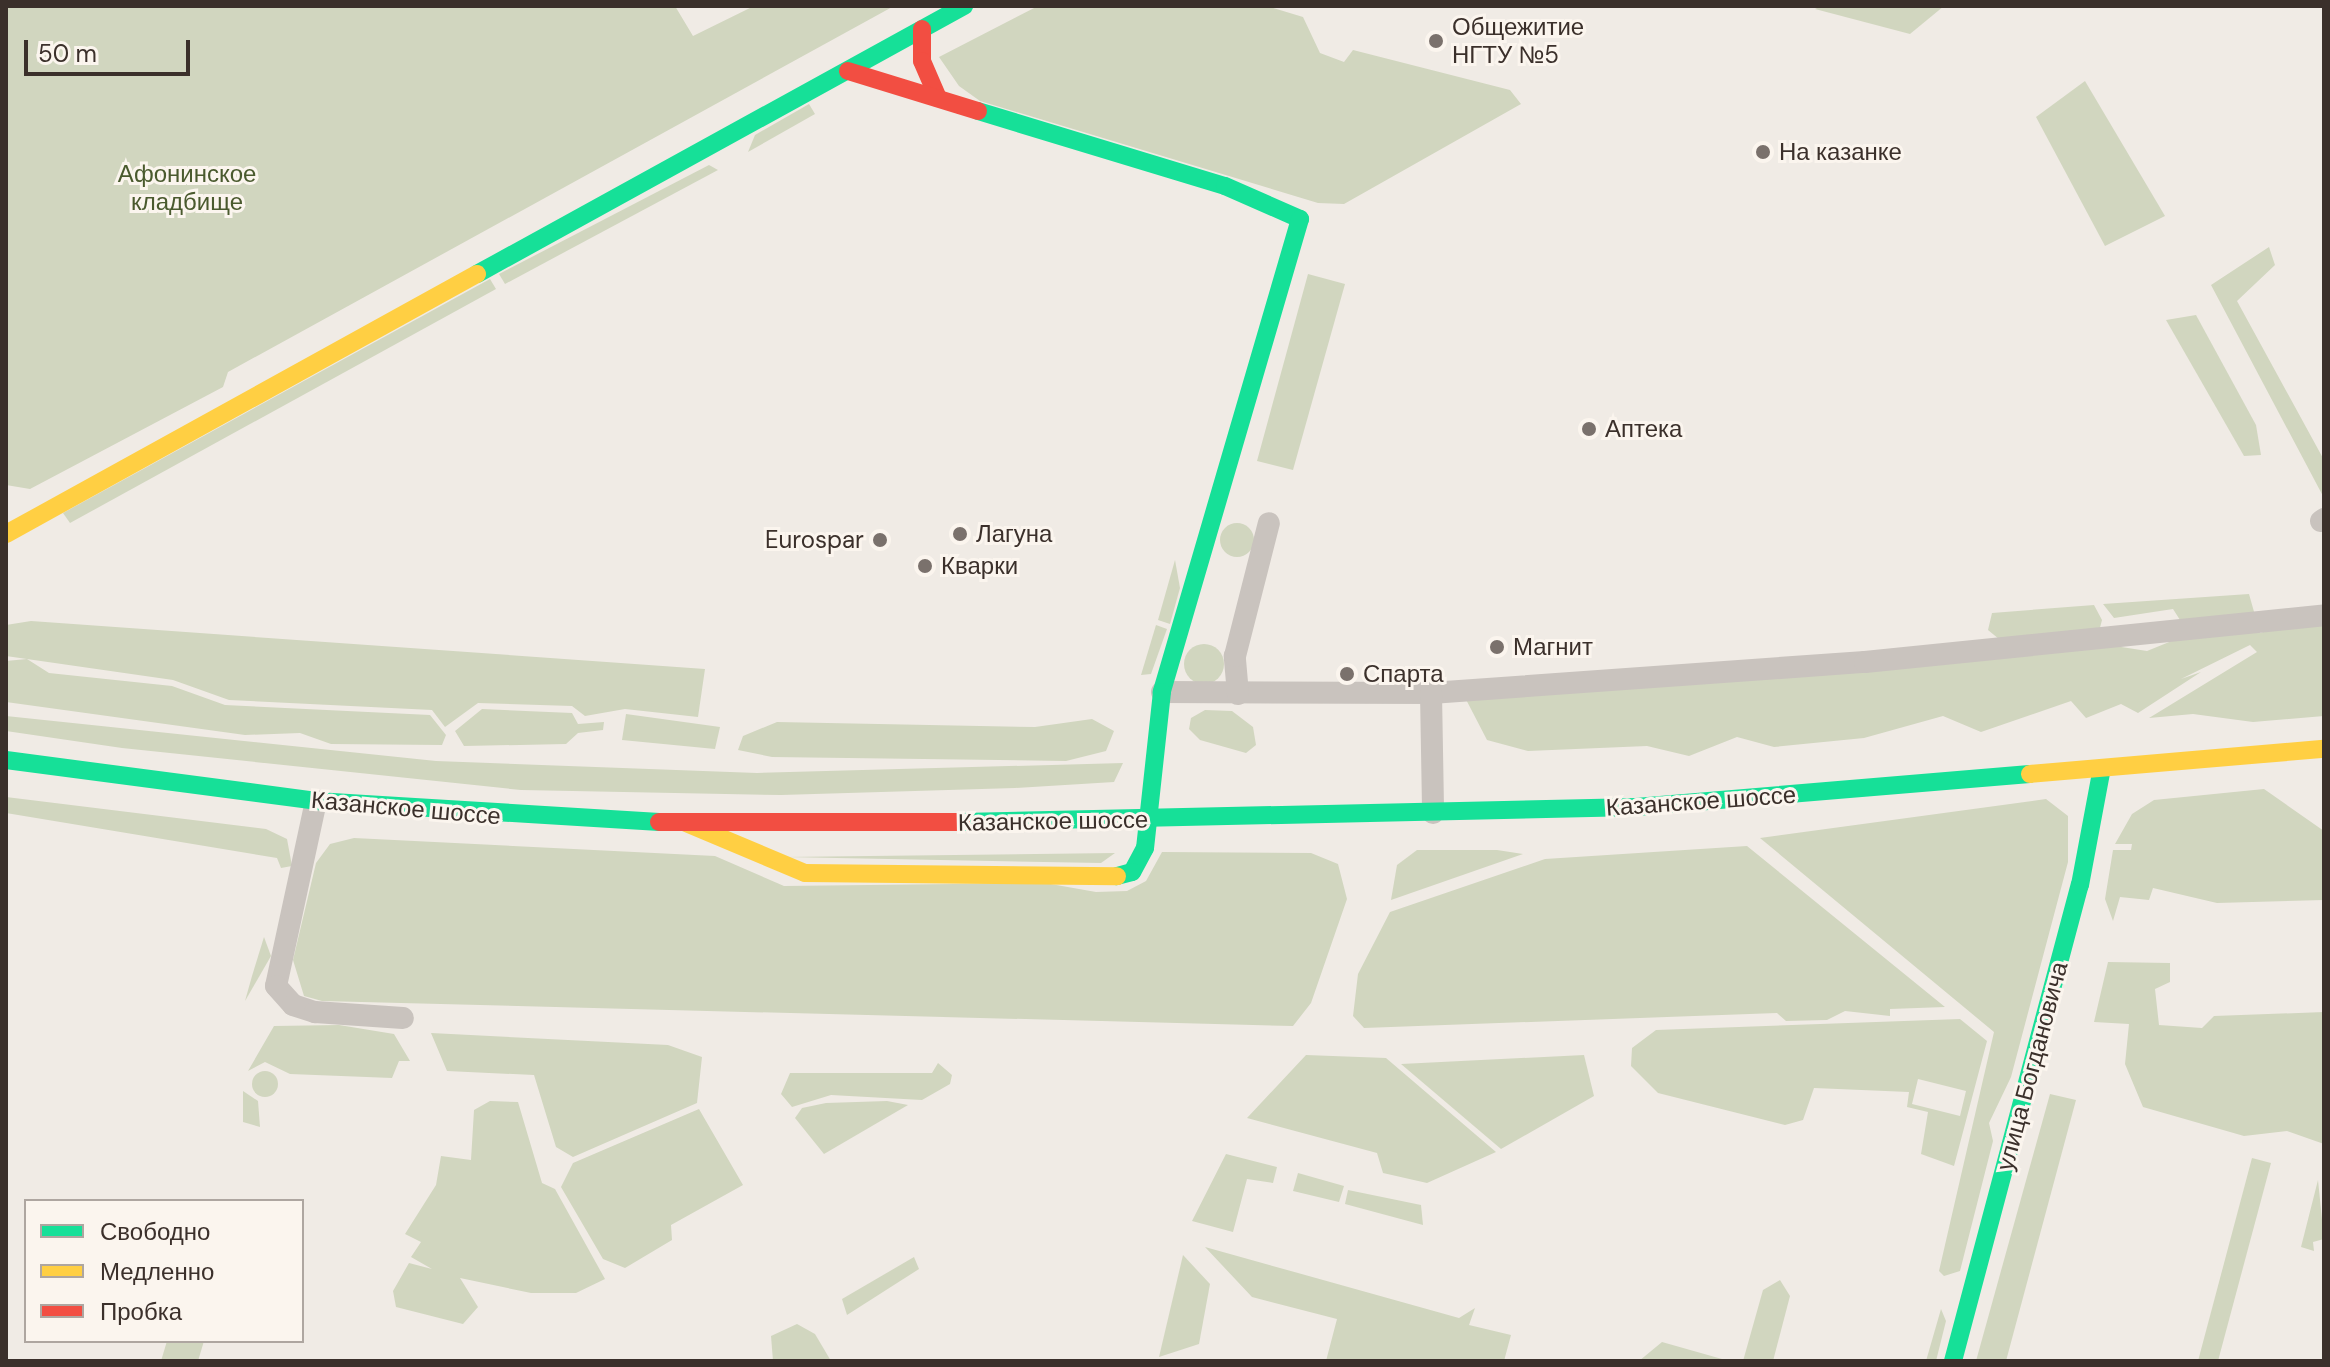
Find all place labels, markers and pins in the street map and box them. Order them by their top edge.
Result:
place label: Общежитие НГТУ №5 [1452,13,1584,69]
marker: Общежитие НГТУ №5 [1427,32,1445,50]
place label: На казанке [1779,138,1902,166]
marker: На казанке [1754,143,1772,161]
place label: Аптека [1605,415,1682,443]
marker: Аптека [1580,420,1598,438]
place label: Лагуна [976,520,1052,548]
marker: Лагуна [951,525,969,543]
place label: Eurospar [765,526,864,554]
marker: Eurospar [871,531,889,549]
place label: Кварки [941,552,1018,580]
marker: Кварки [916,557,934,575]
place label: Магнит [1513,633,1593,661]
marker: Магнит [1488,638,1506,656]
place label: Спарта [1363,660,1444,688]
marker: Спарта [1338,665,1356,683]

